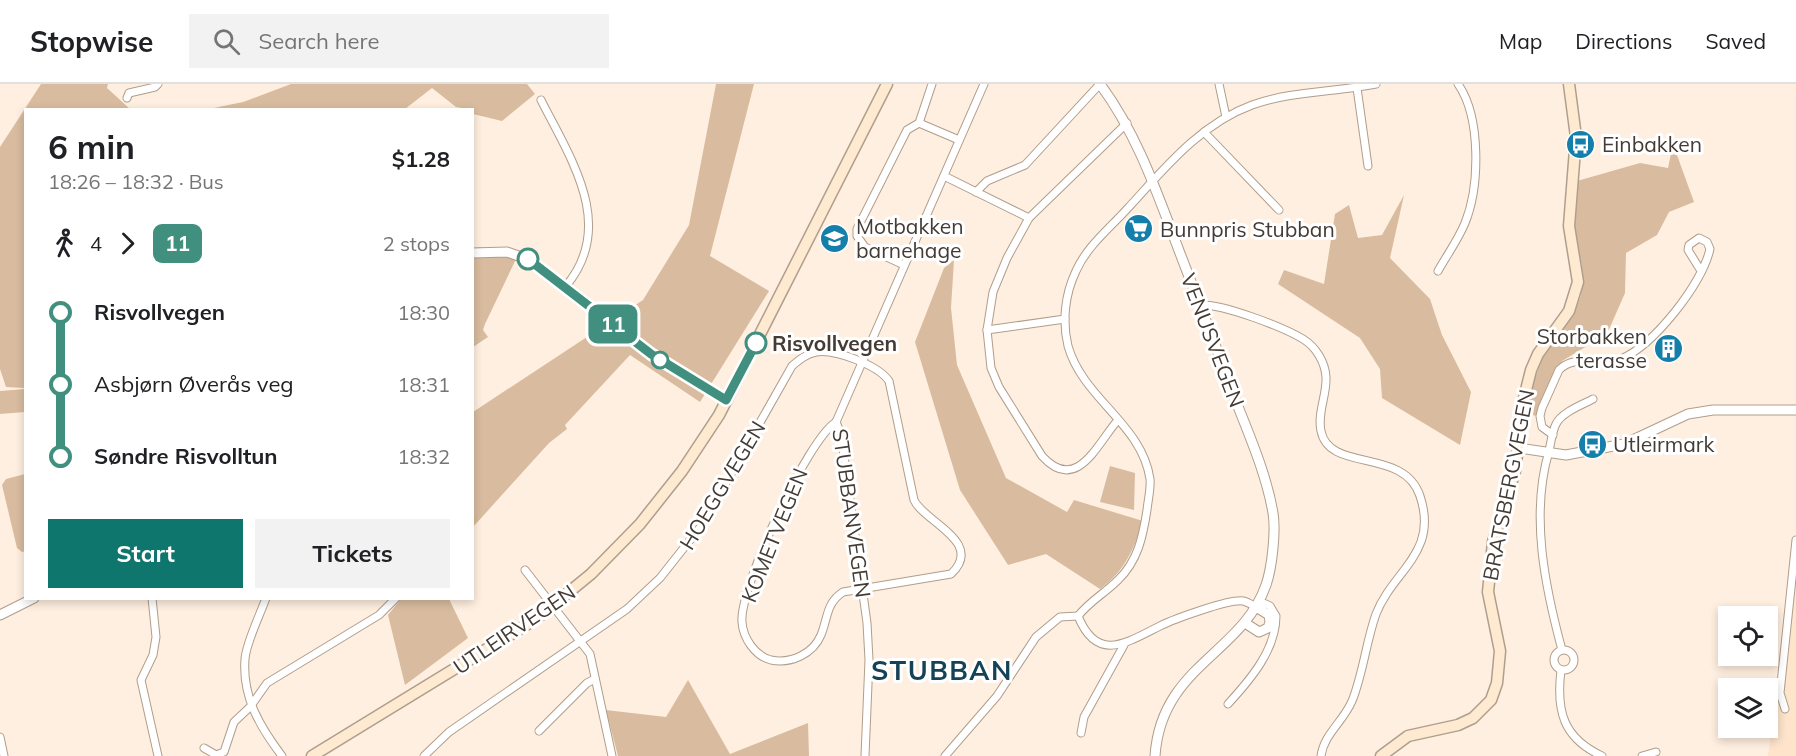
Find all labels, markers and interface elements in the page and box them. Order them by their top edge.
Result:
search box [189,14,609,68]
text: Stopwise [30,24,153,59]
icon: search [210,25,243,58]
text: Search here [258,27,379,55]
text: Map [1499,28,1542,54]
text: Directions [1575,28,1672,54]
text: Saved [1705,28,1766,54]
text: 6 min [48,126,135,167]
bus stop icon: Einbakken [1565,128,1597,160]
place label: Einbakken [1602,131,1702,157]
text: $1.28 [392,145,450,173]
text: 18:26 – 18:32 · Bus [48,169,224,194]
place label: Motbakken barnehage [856,213,964,263]
supermarket icon: Bunnpris Stubban [1123,213,1155,245]
place label: Bunnpris Stubban [1160,216,1335,242]
school or university icon: Motbakken barnehage [819,222,851,254]
icon: walk [48,227,81,260]
icon: forward [111,227,144,260]
text: 11 [165,230,190,256]
text: 4 [90,231,102,256]
text: 2 stops [383,231,450,256]
unlabelled marker [517,248,539,270]
street label: VENUSVEGEN [1176,269,1250,411]
text: Risvollvegen [94,298,225,326]
text: 18:30 [397,300,450,325]
line badge: 11 [586,304,640,344]
text: 11 [600,311,626,337]
place label: Storbakken terasse [1537,323,1647,373]
place label: Risvollvegen [772,330,897,356]
marker: Risvollvegen [745,332,767,354]
building icon: Storbakken terasse [1652,332,1684,364]
unlabelled marker [651,351,669,369]
text: Asbjørn Øverås veg [94,370,294,398]
text: 18:31 [397,372,450,397]
street label: BRATSBERGVEGEN [1477,387,1539,583]
street label: HOEGGVEGEN [673,416,771,554]
street label: STUBBANVEGEN [827,427,877,599]
bus stop icon: Utleirmark [1576,428,1608,460]
place label: Utleirmark [1613,431,1714,457]
text: Søndre Risvolltun [94,442,278,470]
text: 18:32 [397,444,450,469]
street label: KOMETVEGEN [735,464,813,606]
button: Start [48,519,243,588]
button: Tickets [255,519,450,588]
street label: UTLEIRVEGEN [448,579,580,679]
map controls [1718,606,1778,738]
button: locate [1718,606,1778,666]
district label: STUBBAN [871,653,1013,687]
button: layers [1718,678,1778,738]

